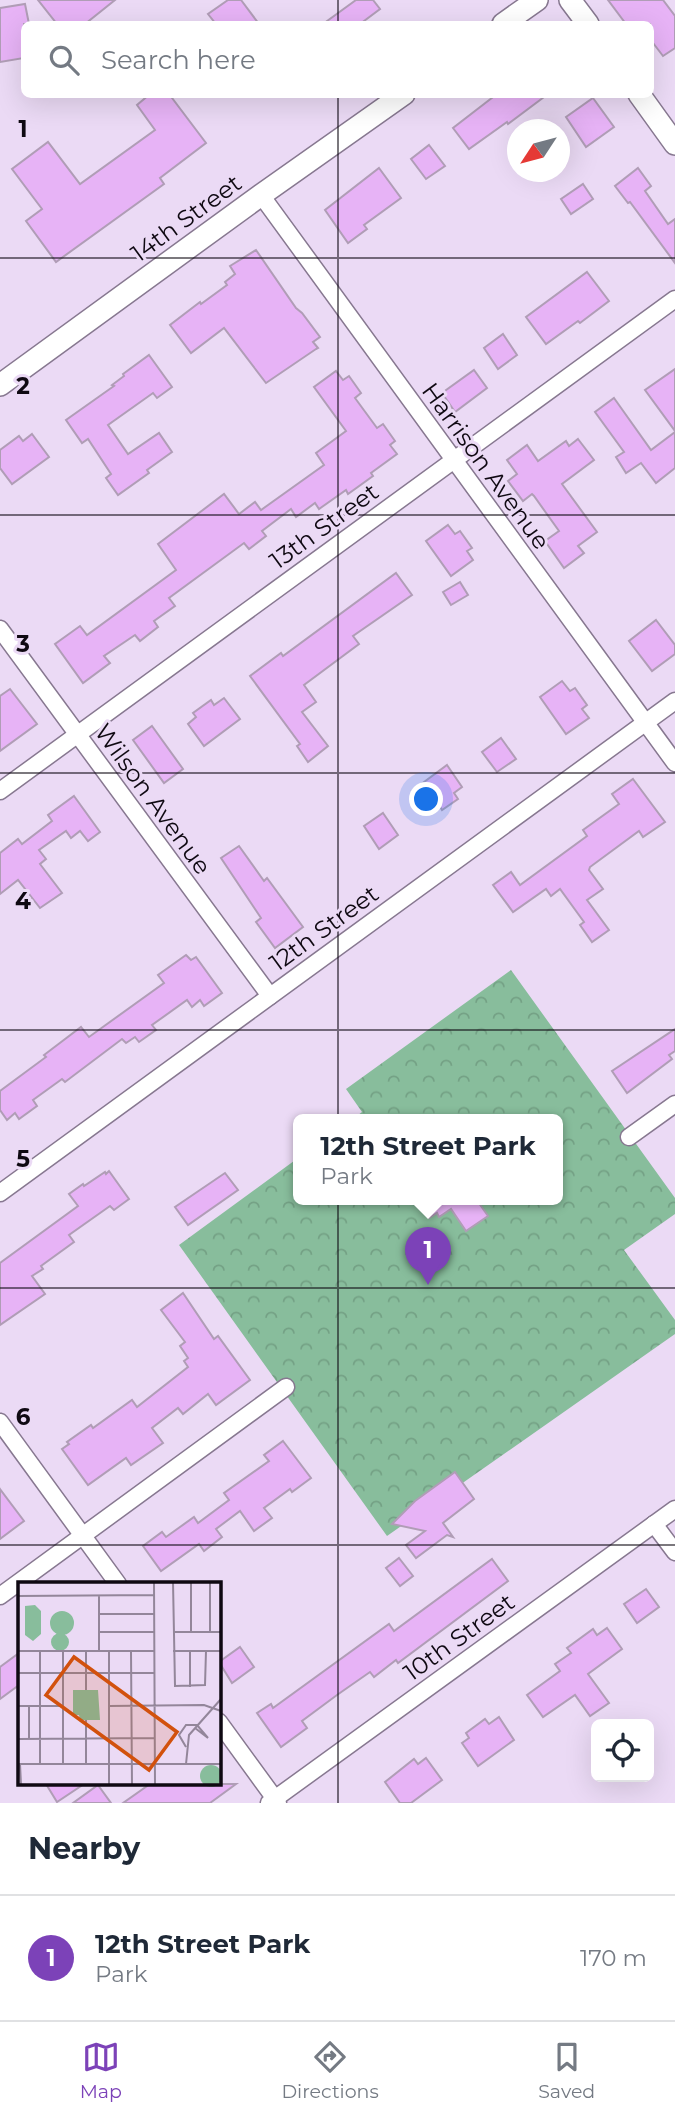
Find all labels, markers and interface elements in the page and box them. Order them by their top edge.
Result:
search box [21,21,654,98]
icon: search [45,41,83,79]
text: Search here [101,44,256,76]
text: 1 [18,115,28,143]
north arrow [507,119,570,182]
street label: 14th Street [125,168,247,268]
text: 2 [16,372,30,400]
street label: Harrison Avenue [416,377,556,555]
street label: 13th Street [264,477,384,575]
text: 3 [15,630,30,658]
street label: Wilson Avenue [89,718,217,880]
your location [409,782,443,816]
street label: 12th Street [264,879,384,977]
text: 4 [15,887,31,915]
popup [293,1114,563,1205]
text: 12th Street Park [320,1130,536,1162]
text: 5 [16,1145,30,1173]
text: Park [320,1162,373,1190]
pin: 1 [405,1227,451,1285]
text: 6 [16,1403,31,1431]
inset map [18,1582,220,1786]
street label: 10th Street [398,1587,520,1687]
map controls [591,1719,654,1782]
button: locate [591,1719,654,1782]
text: Nearby [28,1830,140,1867]
text: 12th Street Park [95,1928,310,1960]
text: 1 [46,1944,56,1972]
text: 170 m [580,1944,647,1972]
text: Park [95,1960,148,1988]
tab: Map [80,2038,122,2103]
tab: Directions [281,2038,379,2103]
tab: Saved [538,2038,595,2103]

